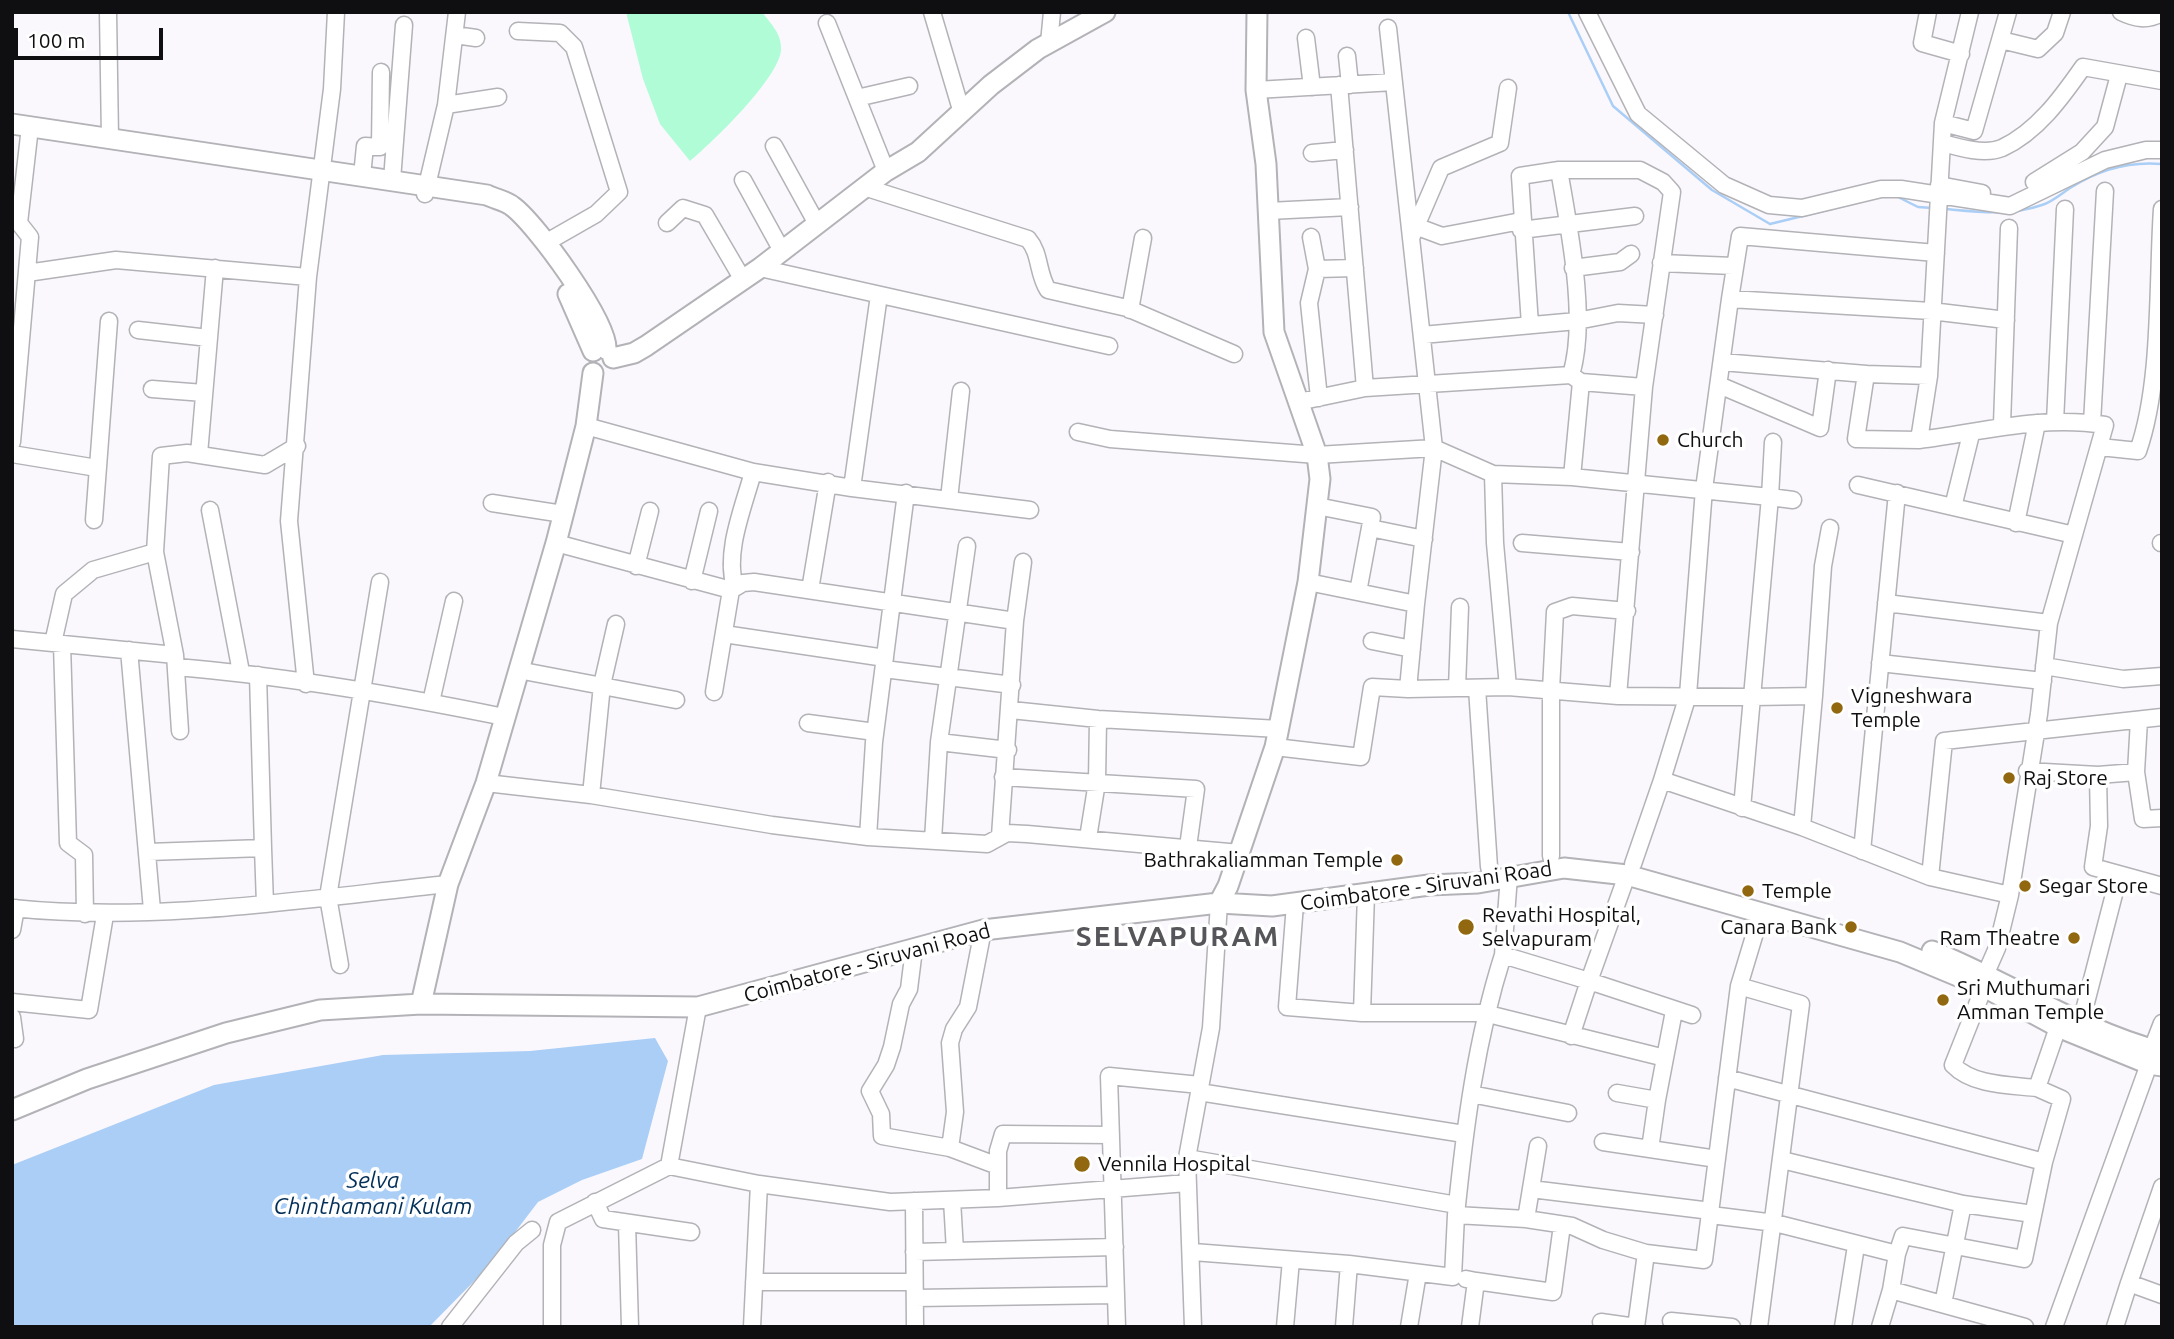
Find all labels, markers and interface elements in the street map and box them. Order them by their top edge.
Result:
scale bar [18,14,166,58]
text: 100 m [27,28,85,52]
place label: Church [1677,427,1744,453]
marker: Church [1655,432,1671,448]
place label: Vigneshwara Temple [1851,683,1973,733]
marker: Vigneshwara Temple [1829,700,1845,716]
place label: Raj Store [2023,765,2108,791]
marker: Raj Store [2001,770,2017,786]
place label: Bathrakaliamman Temple [1144,847,1383,873]
marker: Bathrakaliamman Temple [1389,852,1405,868]
street label: Coimbatore - Siruvani Road [1298,856,1554,916]
place label: Segar Store [2039,873,2148,899]
place label: Temple [1762,878,1832,904]
marker: Segar Store [2017,878,2033,894]
marker: Temple [1740,883,1756,899]
place label: Revathi Hospital, Selvapuram [1482,902,1641,952]
place label: Canara Bank [1720,914,1837,940]
marker: Revathi Hospital, Selvapuram [1456,917,1476,937]
street label: Coimbatore - Siruvani Road [741,918,993,1008]
marker: Canara Bank [1843,919,1859,935]
district label: SELVAPURAM [1077,920,1279,954]
place label: Ram Theatre [1939,925,2060,951]
marker: Ram Theatre [2066,930,2082,946]
place label: Sri Muthumari Amman Temple [1957,975,2104,1025]
marker: Sri Muthumari Amman Temple [1935,992,1951,1008]
place label: Vennila Hospital [1098,1151,1250,1177]
marker: Vennila Hospital [1072,1154,1092,1174]
water label: Selva Chinthamani Kulam [273,1166,473,1220]

